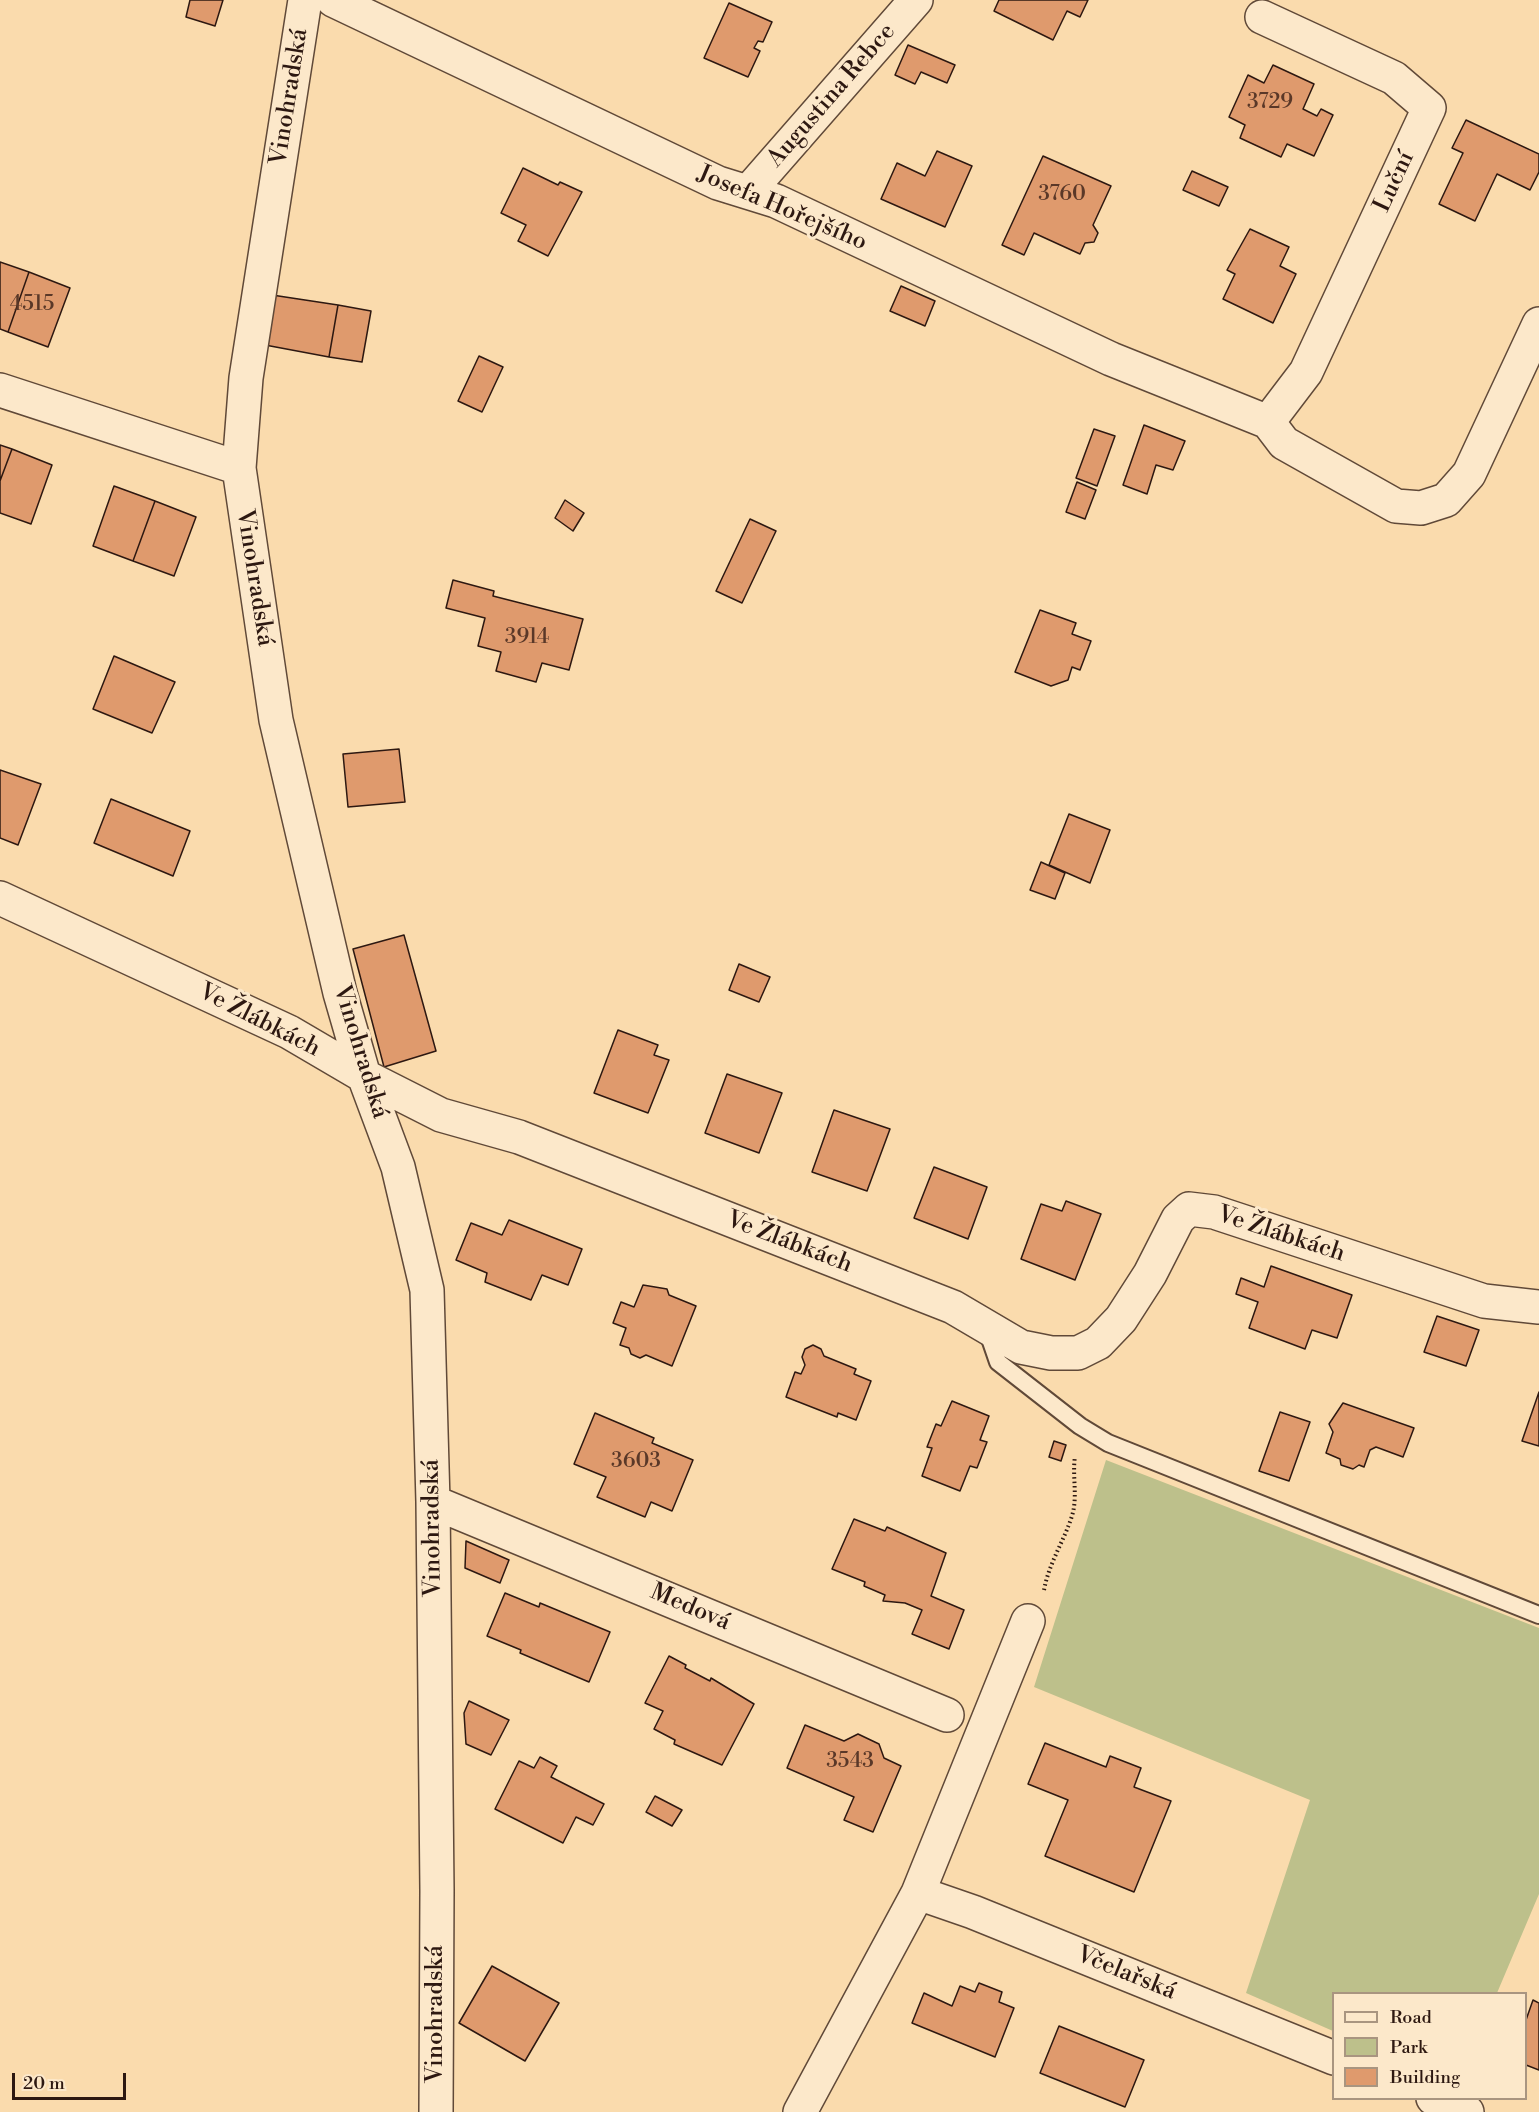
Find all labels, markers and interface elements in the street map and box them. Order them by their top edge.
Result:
street label: Augustina Rebce [762,18,902,174]
street label: Vinohradská [265,27,315,167]
house number: 3729 [1247,90,1293,116]
street label: Luční [1368,147,1422,217]
street label: Josefa Hořejšího [693,160,871,258]
house number: 3760 [1038,182,1086,208]
house number: 4515 [10,292,54,318]
street label: Vinohradská [229,508,279,648]
house number: 3914 [505,625,549,651]
street label: Ve Žlábkách [193,978,325,1064]
street label: Vinohradská [326,982,394,1122]
street label: Ve Žlábkách [1214,1201,1348,1269]
street label: Ve Žlábkách [722,1206,856,1280]
house number: 3603 [611,1449,661,1475]
street label: Vinohradská [417,1459,449,1597]
street label: Medová [646,1578,734,1638]
house number: 3543 [826,1749,874,1775]
street label: Včelařská [1072,1941,1180,2007]
street label: Vinohradská [422,1945,450,2083]
legend [1332,1992,1527,2100]
text: Road [1390,2006,1432,2029]
text: Park [1390,2036,1427,2059]
scale bar [15,2061,129,2099]
text: Building [1390,2066,1460,2089]
text: 20 m [23,2072,65,2095]

